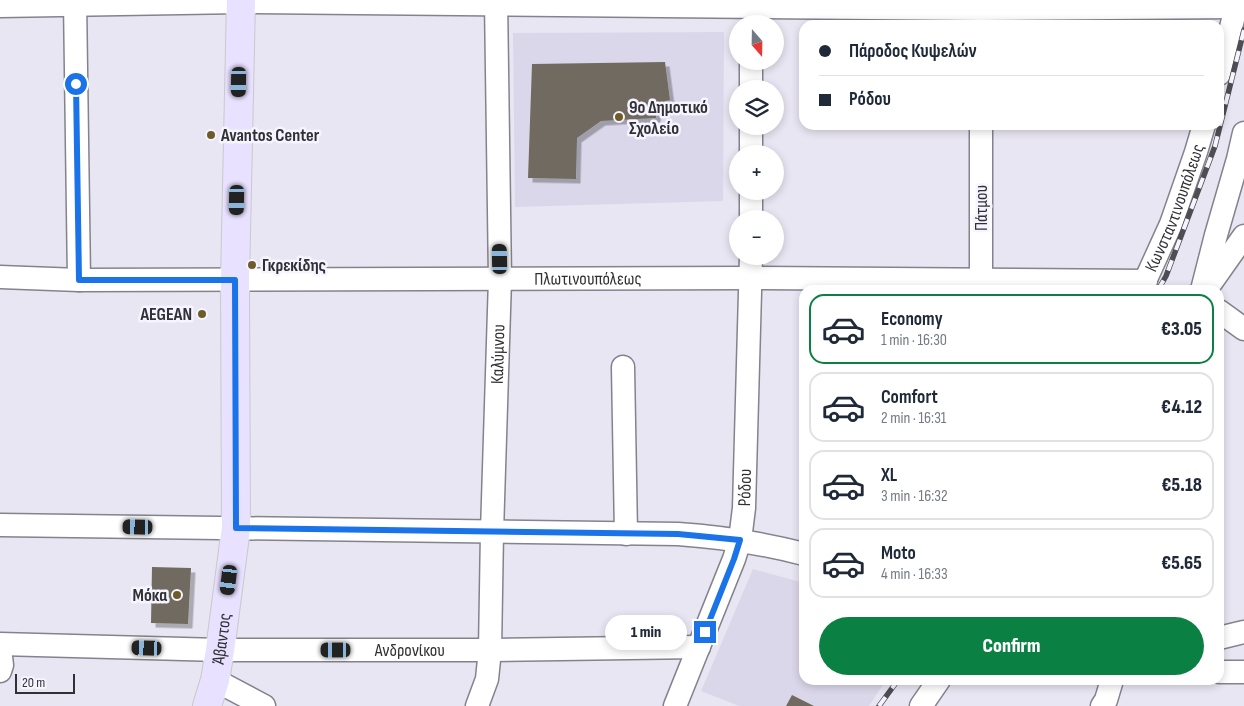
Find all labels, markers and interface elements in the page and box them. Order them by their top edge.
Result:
north arrow [729,15,784,70]
map controls [729,15,784,265]
text: Πάροδος Κυψελών [849,40,977,63]
car [231,67,246,97]
route start [65,73,87,95]
button: layers [729,80,784,135]
text: Ρόδου [849,88,891,111]
place label: 9ο Δημοτικό Σχολείο [629,97,708,139]
marker: 9ο Δημοτικό Σχολείο [613,111,625,123]
place label: Avantos Center [220,125,320,146]
marker: Avantos Center [205,129,217,141]
street label: Κωνσταντινουπόλεως [1141,142,1209,275]
button: + [729,145,784,200]
car [229,185,244,215]
street label: Πάτμου [971,185,992,231]
button: − [729,210,784,265]
car [492,244,507,274]
place label: Γκρεκίδης [262,255,326,276]
marker: Γκρεκίδης [246,259,258,271]
street label: Πλωτινουπόλεως [534,268,642,290]
place label: AEGEAN [139,304,192,325]
icon: car [821,307,866,352]
marker: AEGEAN [196,308,208,320]
text: Economy [881,308,943,331]
text: €3.05 [1161,318,1202,341]
street label: Καλύμνου [487,324,510,384]
text: 1 min · 16:30 [881,331,947,350]
icon: car [821,385,866,430]
text: Comfort [881,386,938,409]
text: €4.12 [1161,396,1202,419]
text: 2 min · 16:31 [881,409,946,428]
icon: car [821,463,866,508]
text: XL [881,464,897,487]
street label: Ρόδου [734,468,756,507]
text: €5.18 [1161,474,1202,497]
text: 3 min · 16:32 [881,487,948,506]
car [122,519,153,535]
icon: car [821,541,866,586]
text: Moto [881,542,916,565]
text: €5.65 [1161,552,1202,575]
car [219,564,238,596]
text: 4 min · 16:33 [881,565,948,584]
place label: Μόκα [133,585,167,606]
marker: Μόκα [171,589,183,601]
street label: Άβαντος [208,612,236,666]
callout: 1 min [605,614,688,650]
button: Confirm [819,617,1204,675]
route end [694,621,716,643]
text: 1 min [631,623,661,642]
car [131,640,162,656]
street label: Ανδρονίκου [374,640,445,661]
car [321,643,351,658]
scale bar [15,671,75,694]
text: 20 m [22,674,45,691]

